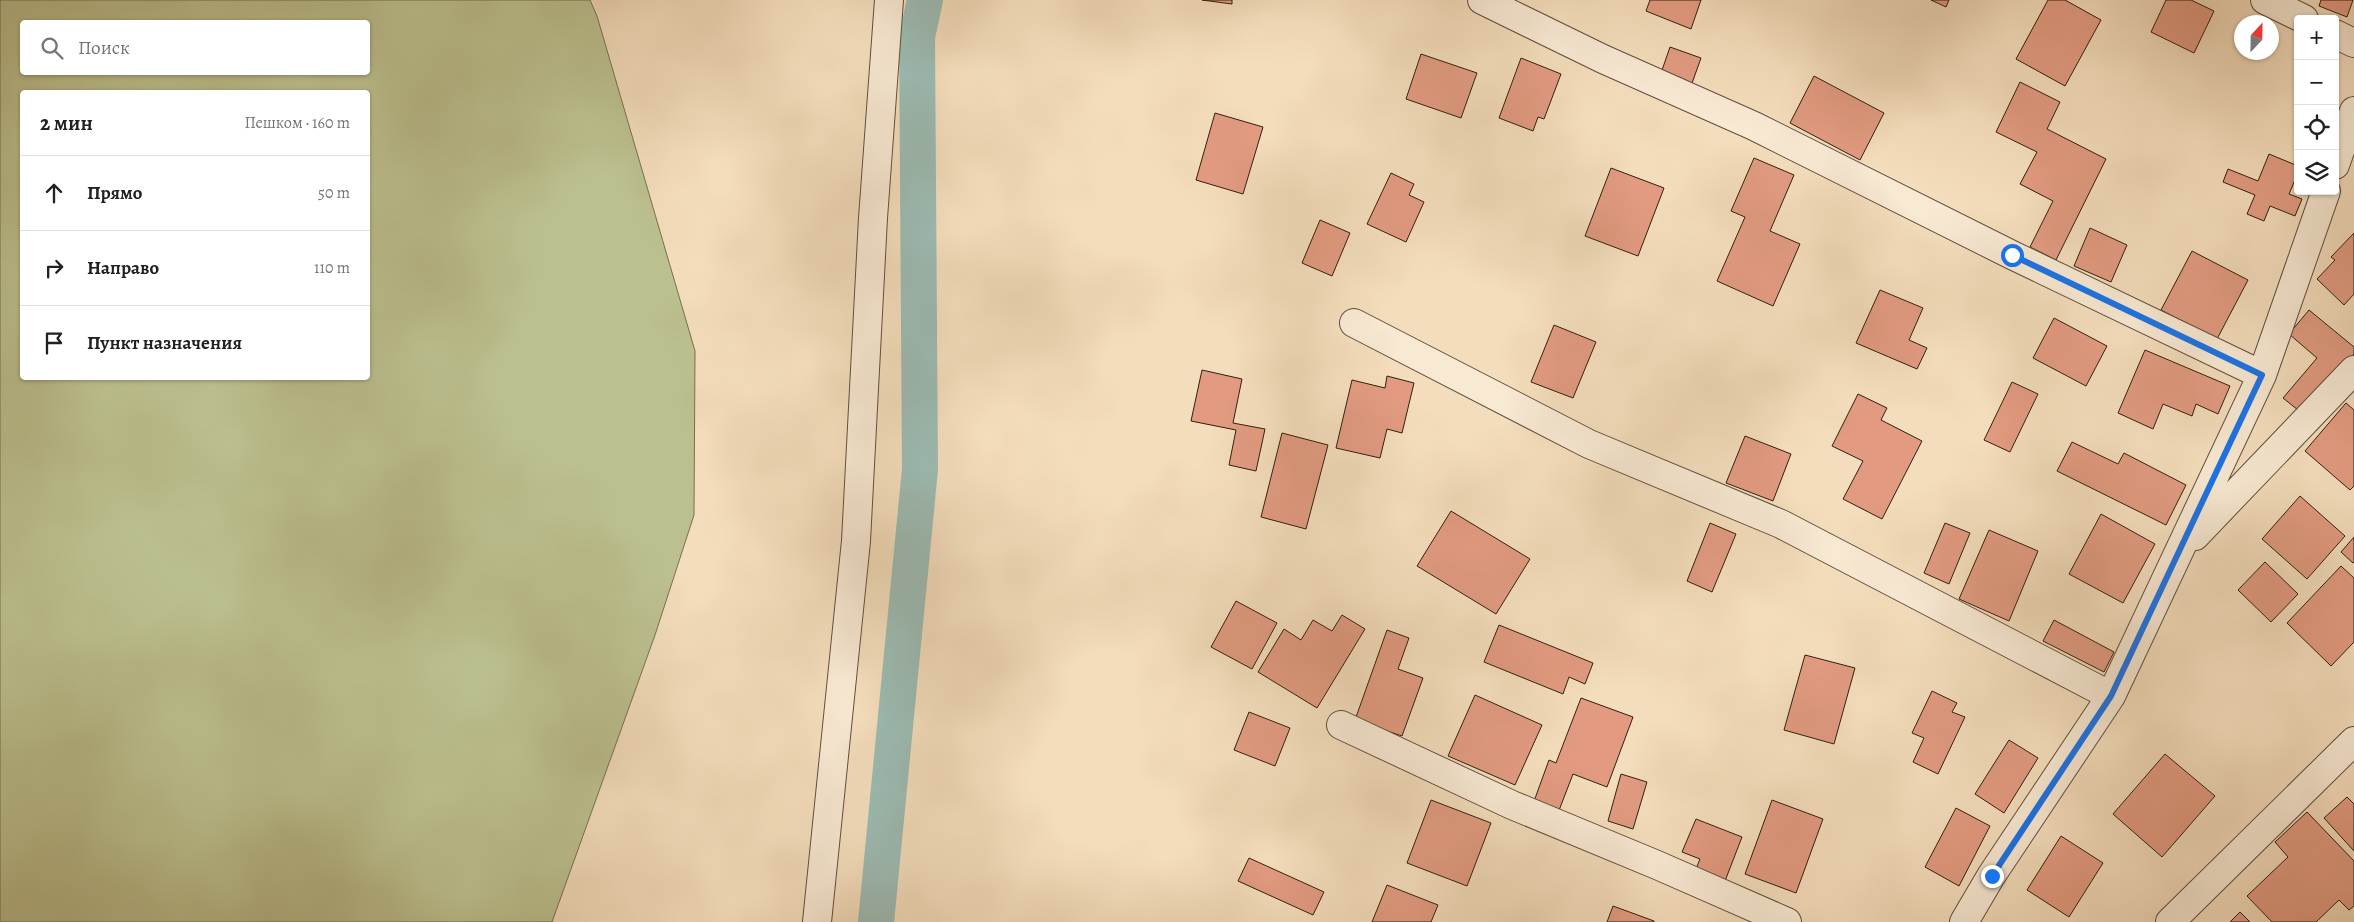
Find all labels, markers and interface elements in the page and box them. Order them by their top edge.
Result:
north arrow [2234,15,2279,60]
map controls [2294,15,2339,195]
button: + [2294,15,2339,60]
search box [20,20,370,75]
icon: search [38,34,66,62]
text: Поиск [78,35,130,61]
button: − [2294,60,2339,105]
button: locate [2294,105,2339,150]
text: 2 мин [40,109,93,137]
text: Пешком · 160 m [244,112,350,134]
button: layers [2294,150,2339,195]
icon: ahead [40,179,68,207]
text: Прямо [87,180,142,206]
text: 50 m [318,182,350,204]
route start [2001,244,2024,267]
icon: right [40,254,68,282]
text: Направо [87,255,159,281]
text: 110 m [314,257,350,279]
icon: arrive [40,329,68,357]
text: Пункт назначения [87,330,242,356]
route end [1981,865,2004,888]

